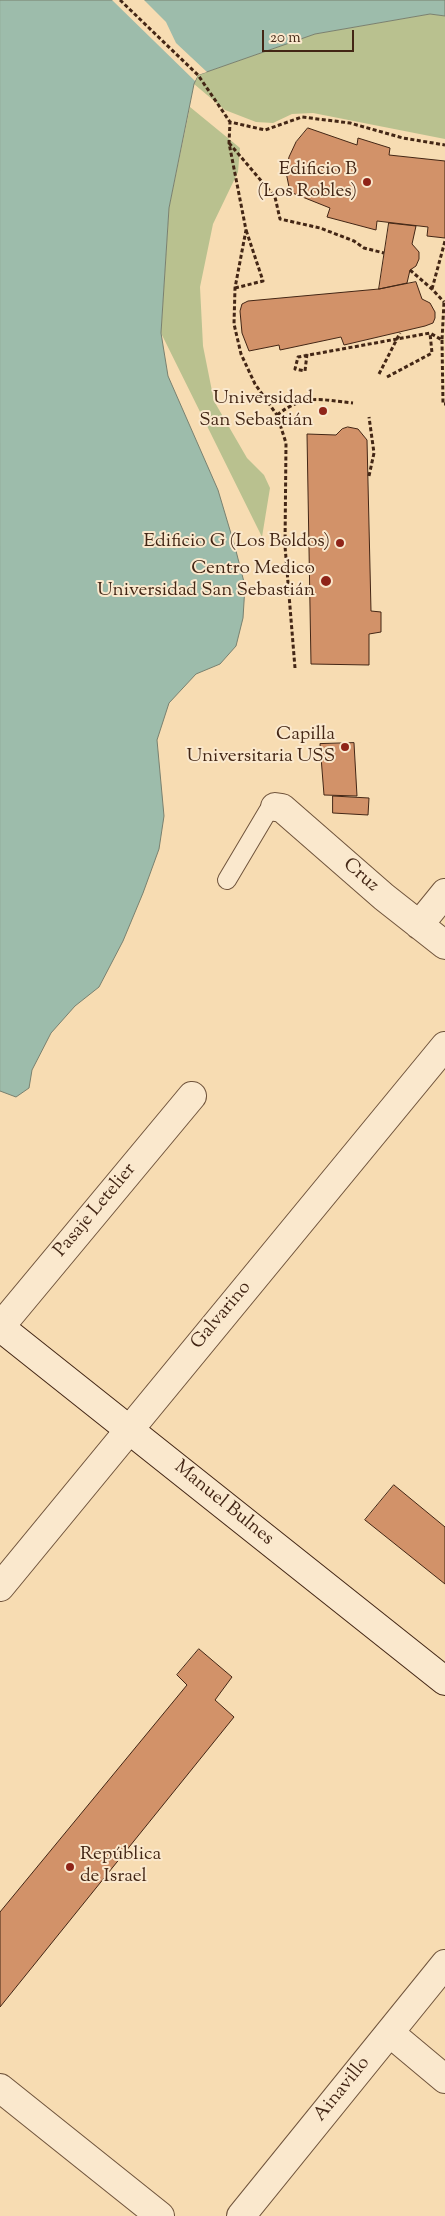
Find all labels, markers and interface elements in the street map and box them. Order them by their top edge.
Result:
scale bar [265,20,358,52]
text: 20 m [270,28,301,49]
place label: Edificio B (Los Robles) [257,160,357,204]
marker: Edificio B (Los Robles) [361,176,373,188]
place label: Universidad San Sebastián [199,389,313,433]
marker: Universidad San Sebastián [317,405,329,417]
place label: Edificio G (Los Boldos) [144,532,330,554]
marker: Edificio G (Los Boldos) [334,537,346,549]
place label: Centro Medico Universidad San Sebastián [97,559,315,603]
marker: Centro Medico Universidad San Sebastián [319,574,333,588]
place label: Capilla Universitaria USS [186,725,335,769]
marker: Capilla Universitaria USS [339,741,351,753]
street label: Cruz [337,854,383,898]
street label: Pasaje Letelier [50,1159,142,1263]
street label: Galvarino [187,1277,257,1355]
street label: Manuel Bulnes [168,1457,278,1551]
place label: República de Israel [80,1845,161,1889]
marker: República de Israel [64,1861,76,1873]
street label: Ainavillo [310,2053,376,2127]

